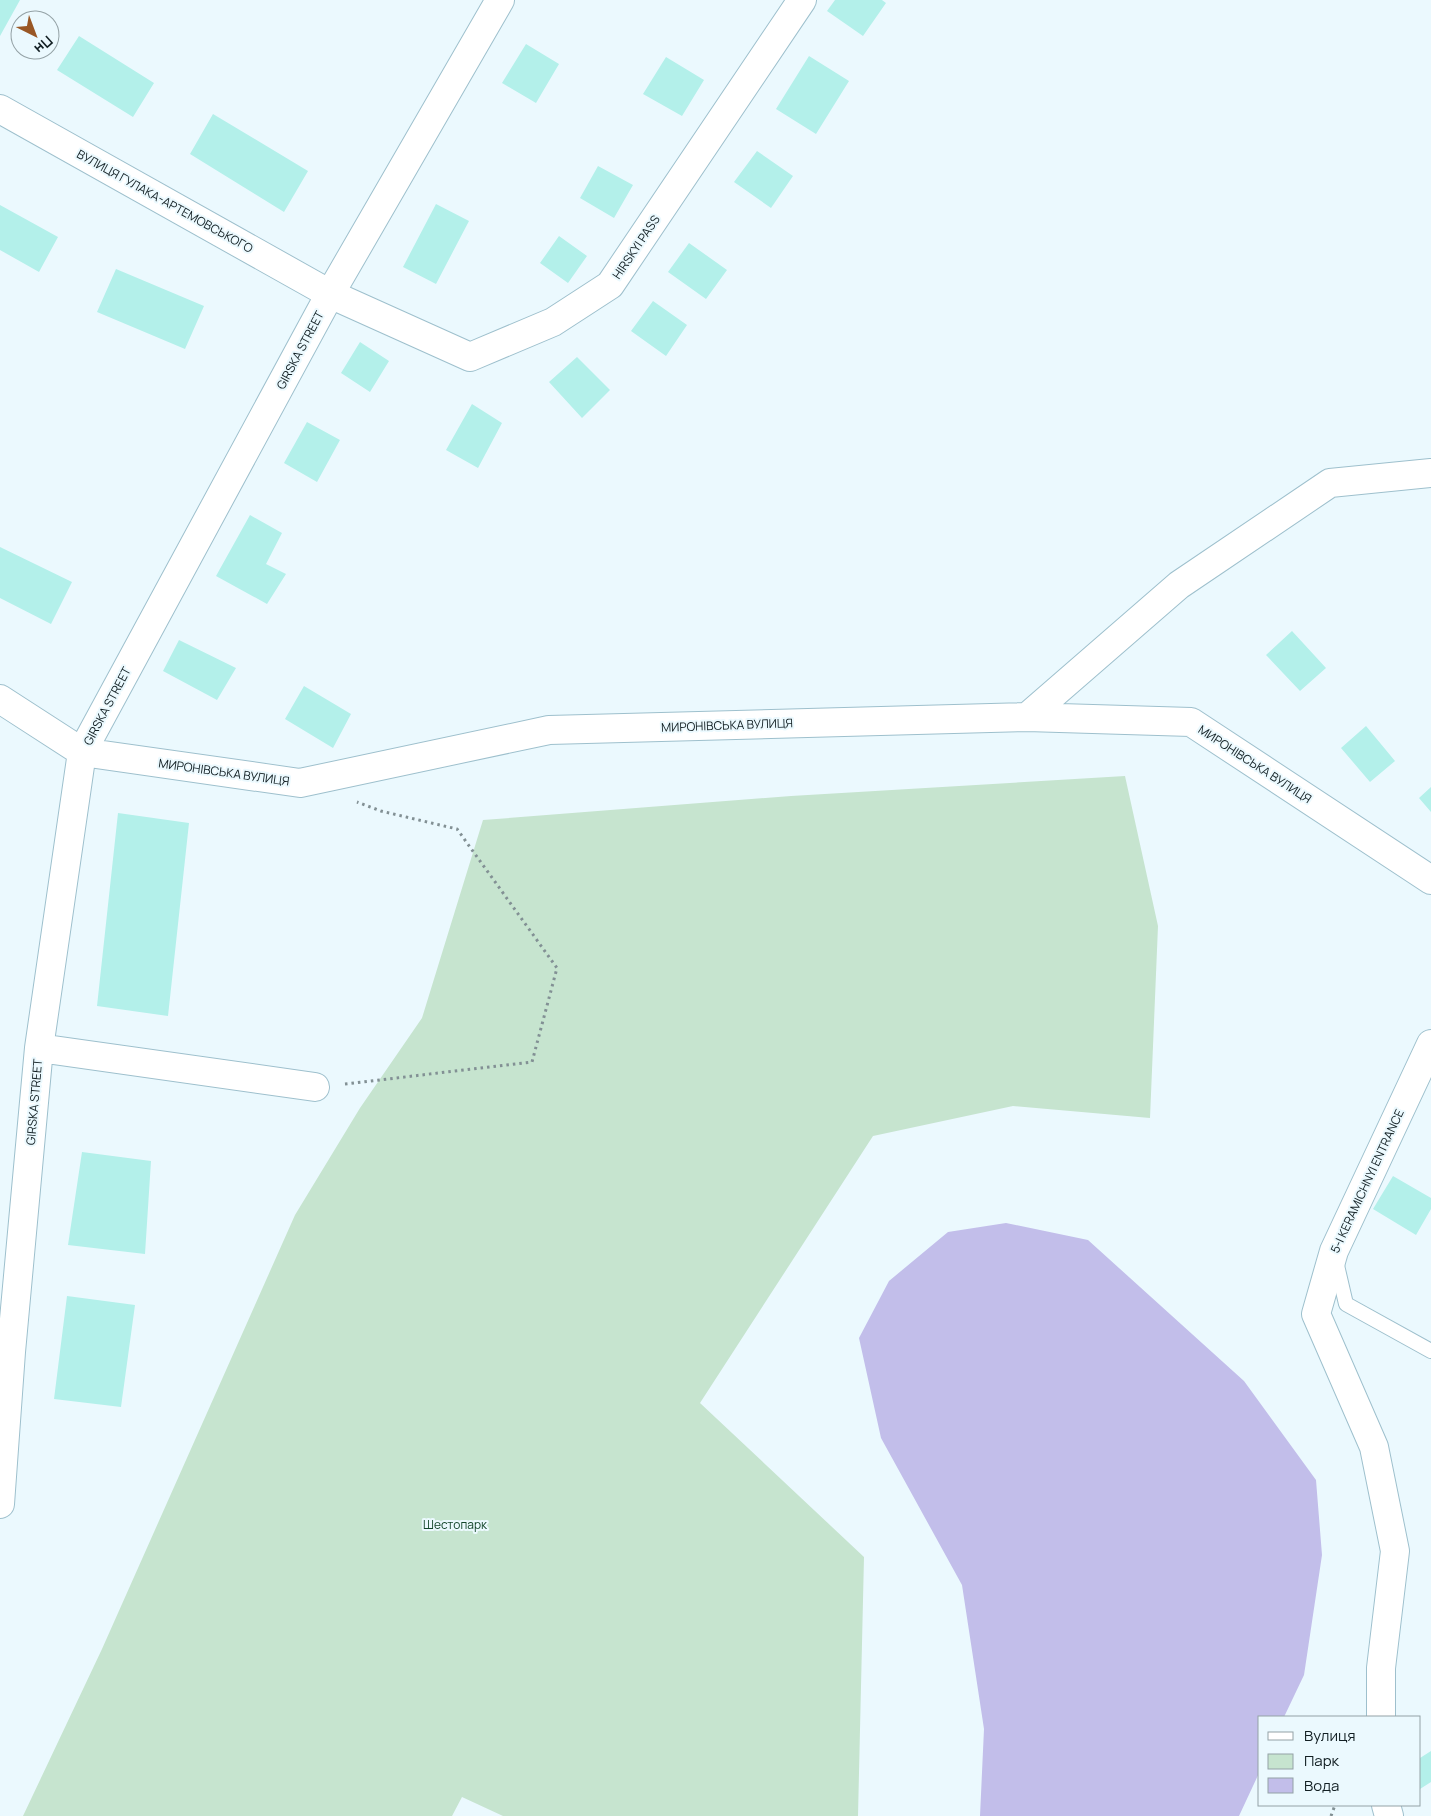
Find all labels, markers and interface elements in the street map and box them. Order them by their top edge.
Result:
north arrow [10,10,60,60]
text: Пн [31,32,57,58]
street label: ВУЛИЦЯ ГУЛАКА-АРТЕМОВСЬКОГО [74,145,256,257]
street label: HIRSKYI PASS [608,212,664,282]
street label: GIRSKA STREET [272,307,328,392]
street label: GIRSKA STREET [79,663,135,748]
street label: МИРОНІВСЬКА ВУЛИЦЯ [661,714,793,736]
street label: МИРОНІВСЬКА ВУЛИЦЯ [1195,721,1315,807]
street label: МИРОНІВСЬКА ВУЛИЦЯ [157,754,291,790]
street label: GIRSKA STREET [22,1057,46,1146]
street label: 5-I KERAMICHNYI ENTRANCE [1326,1106,1408,1256]
park label: Шестопарк [423,1516,488,1533]
legend [1258,1716,1421,1806]
text: Вулиця [1304,1725,1356,1746]
text: Парк [1304,1750,1340,1771]
text: Вода [1304,1775,1339,1796]

